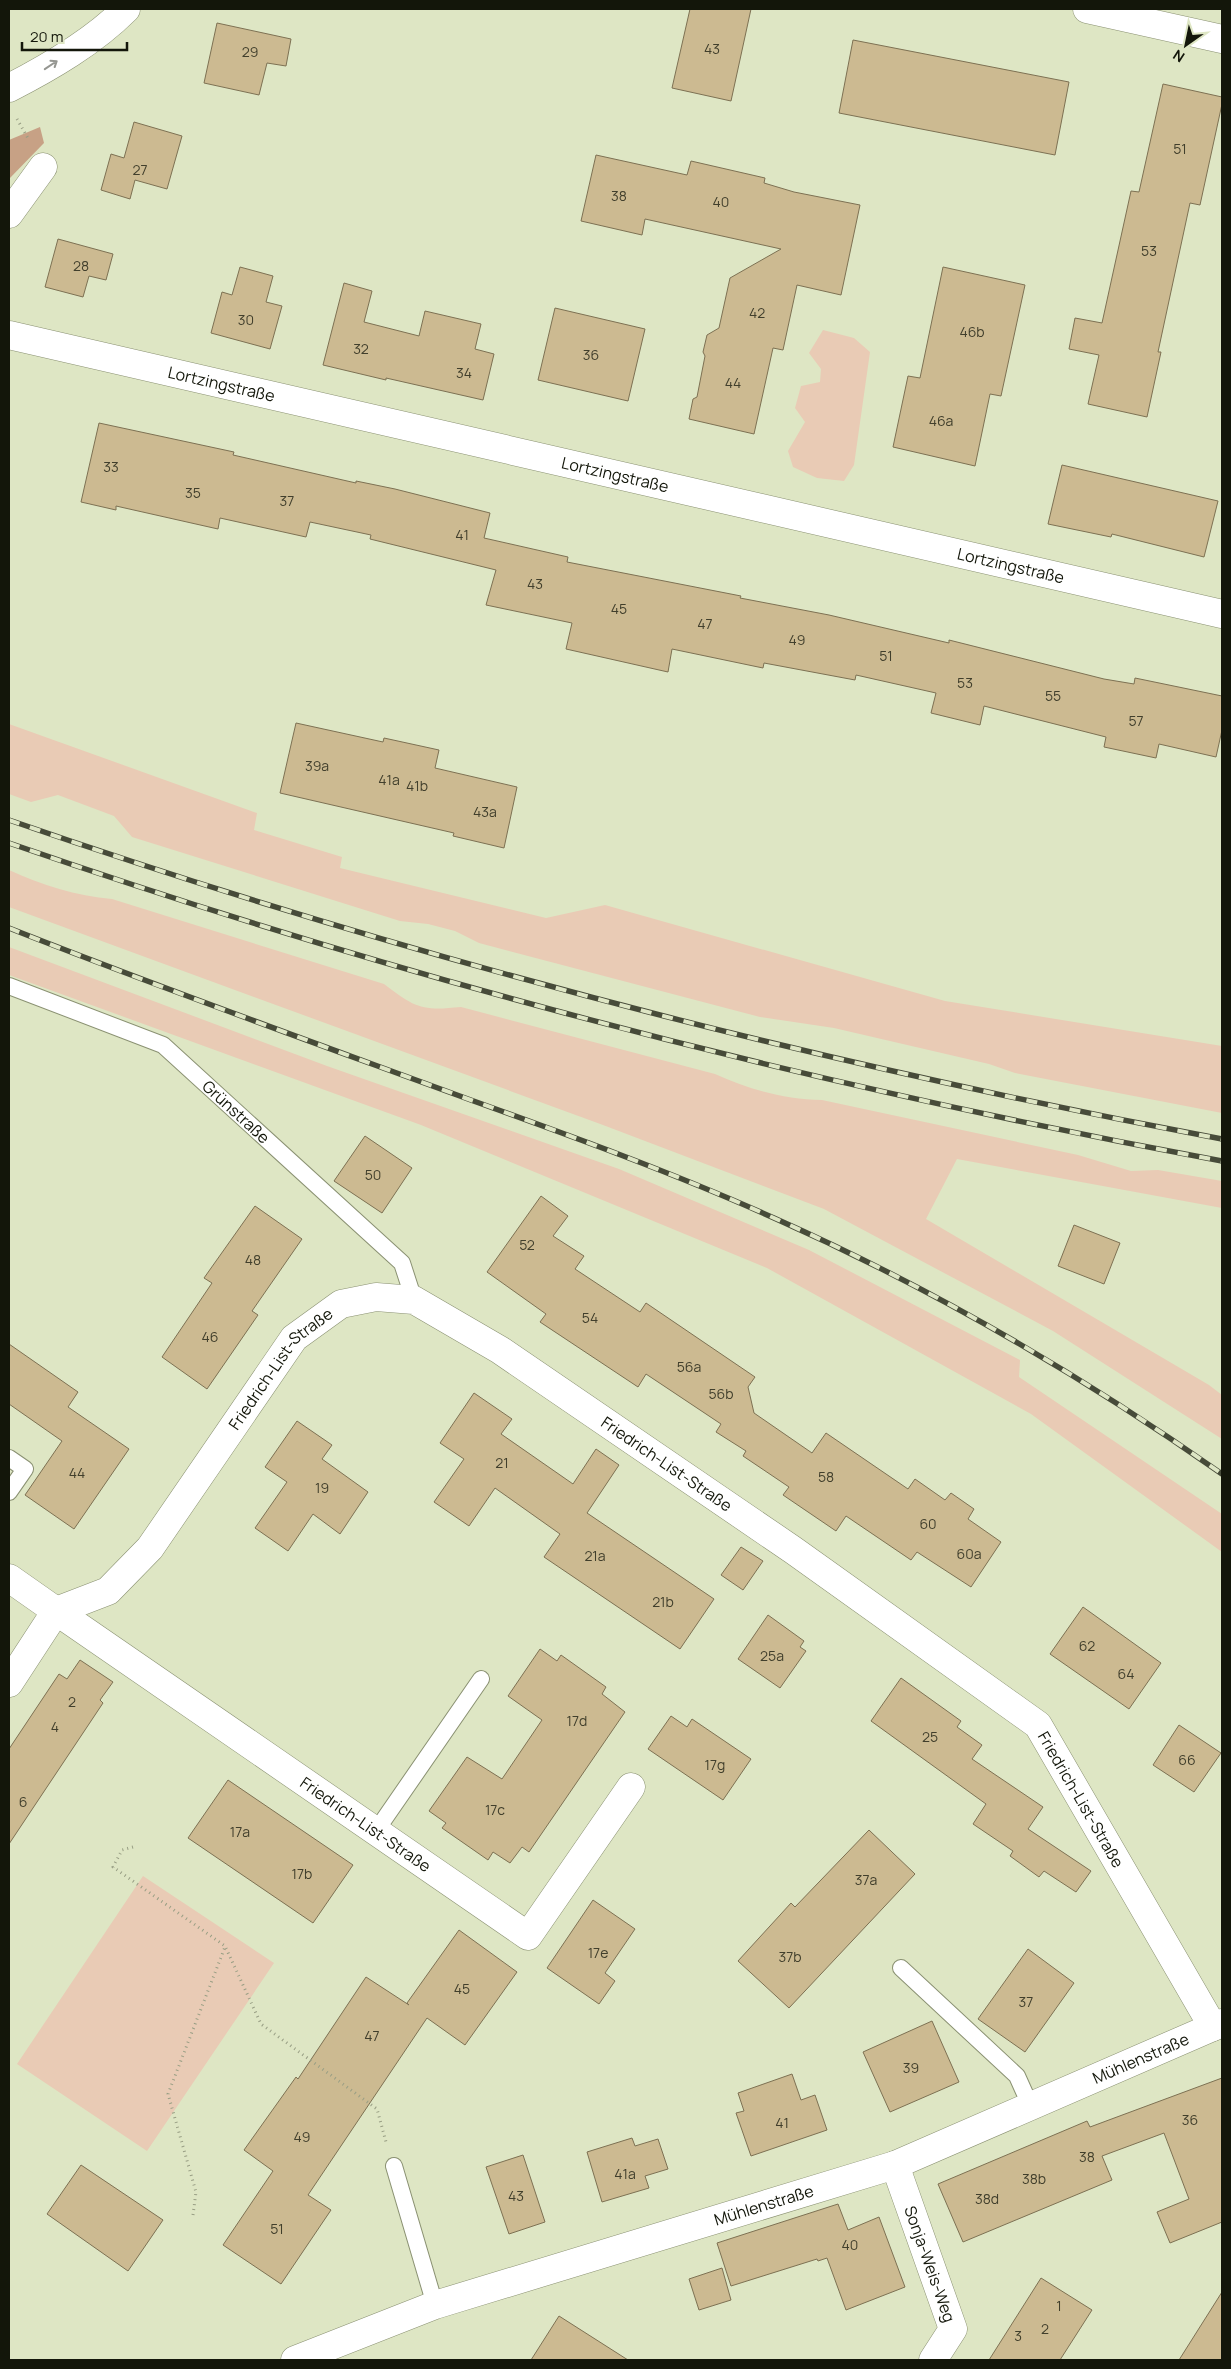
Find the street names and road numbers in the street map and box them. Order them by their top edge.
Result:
street label: Lortzingstraße [166,361,277,407]
street label: Lortzingstraße [560,451,671,497]
street label: Lortzingstraße [955,542,1067,588]
street label: Grünstraße [198,1075,275,1148]
street label: Friedrich-List-Straße [223,1303,337,1434]
street label: Friedrich-List-Straße [597,1411,737,1516]
street label: Friedrich-List-Straße [1033,1727,1129,1872]
street label: Friedrich-List-Straße [296,1771,435,1877]
street label: Mühlenstraße [1089,2028,1192,2089]
street label: Mühlenstraße [711,2179,816,2230]
street label: Sonja-Weis-Weg [899,2203,961,2325]

